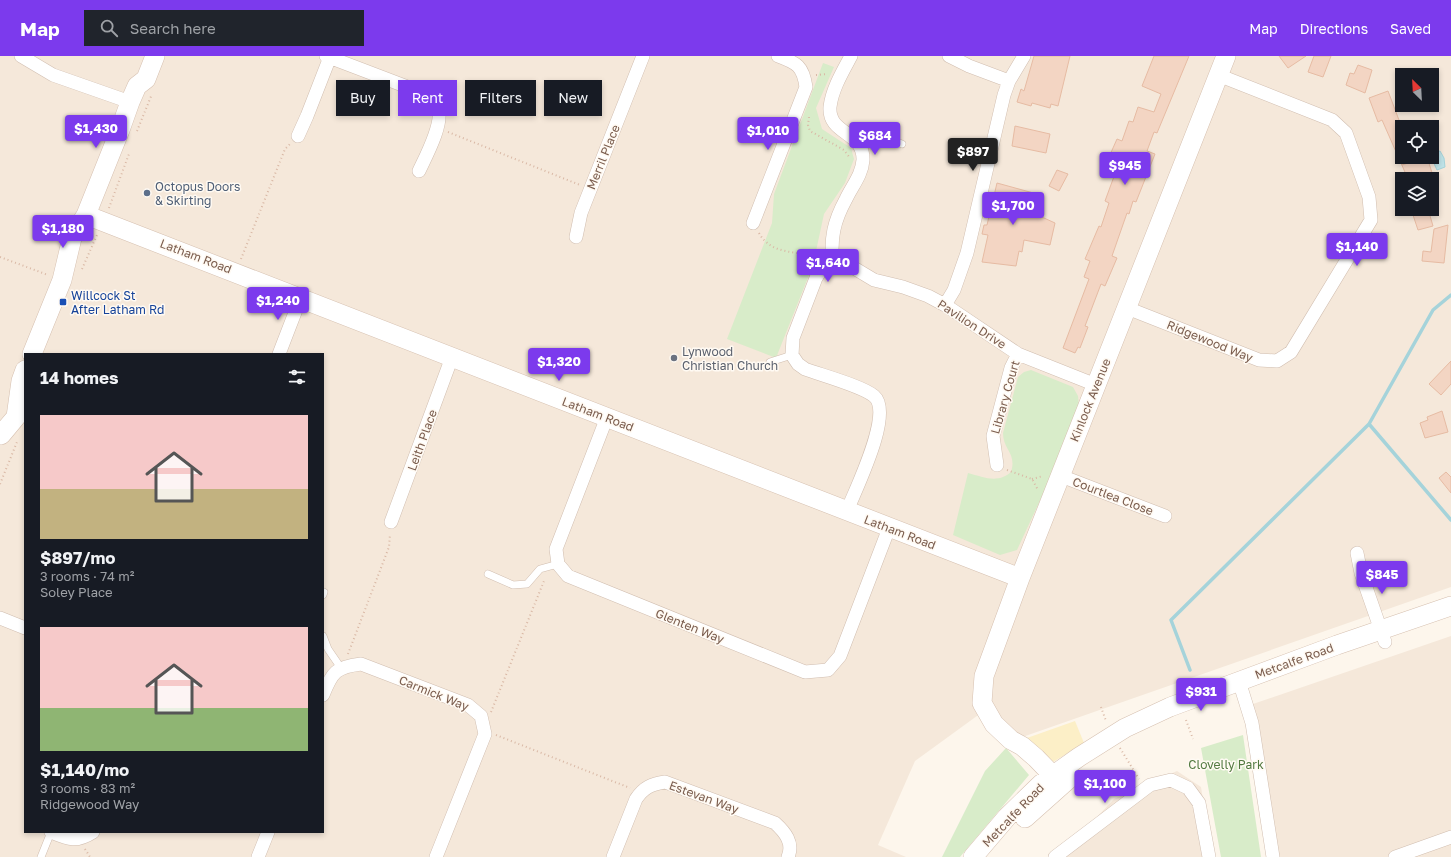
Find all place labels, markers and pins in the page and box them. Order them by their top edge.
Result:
pin: $1,430 [63,115,129,149]
pin: $1,010 [735,117,801,151]
pin: $684 [851,122,899,156]
pin: $897 [949,138,997,172]
pin: $945 [1101,152,1149,186]
place label: Octopus Doors & Skirting [155,179,240,208]
marker: Octopus Doors & Skirting [142,188,152,198]
pin: $1,700 [980,192,1046,226]
pin: $1,180 [30,215,96,249]
pin: $1,140 [1324,233,1390,267]
pin: $1,640 [795,249,861,283]
pin: $1,240 [245,287,311,321]
place label: Willcock St After Latham Rd [71,288,164,317]
marker: Willcock St After Latham Rd [58,297,68,307]
place label: Lynwood Christian Church [682,344,778,373]
pin: $1,320 [526,348,592,382]
marker: Lynwood Christian Church [669,353,679,363]
pin: $845 [1358,561,1406,595]
pin: $931 [1177,678,1225,712]
pin: $1,100 [1072,770,1138,804]

